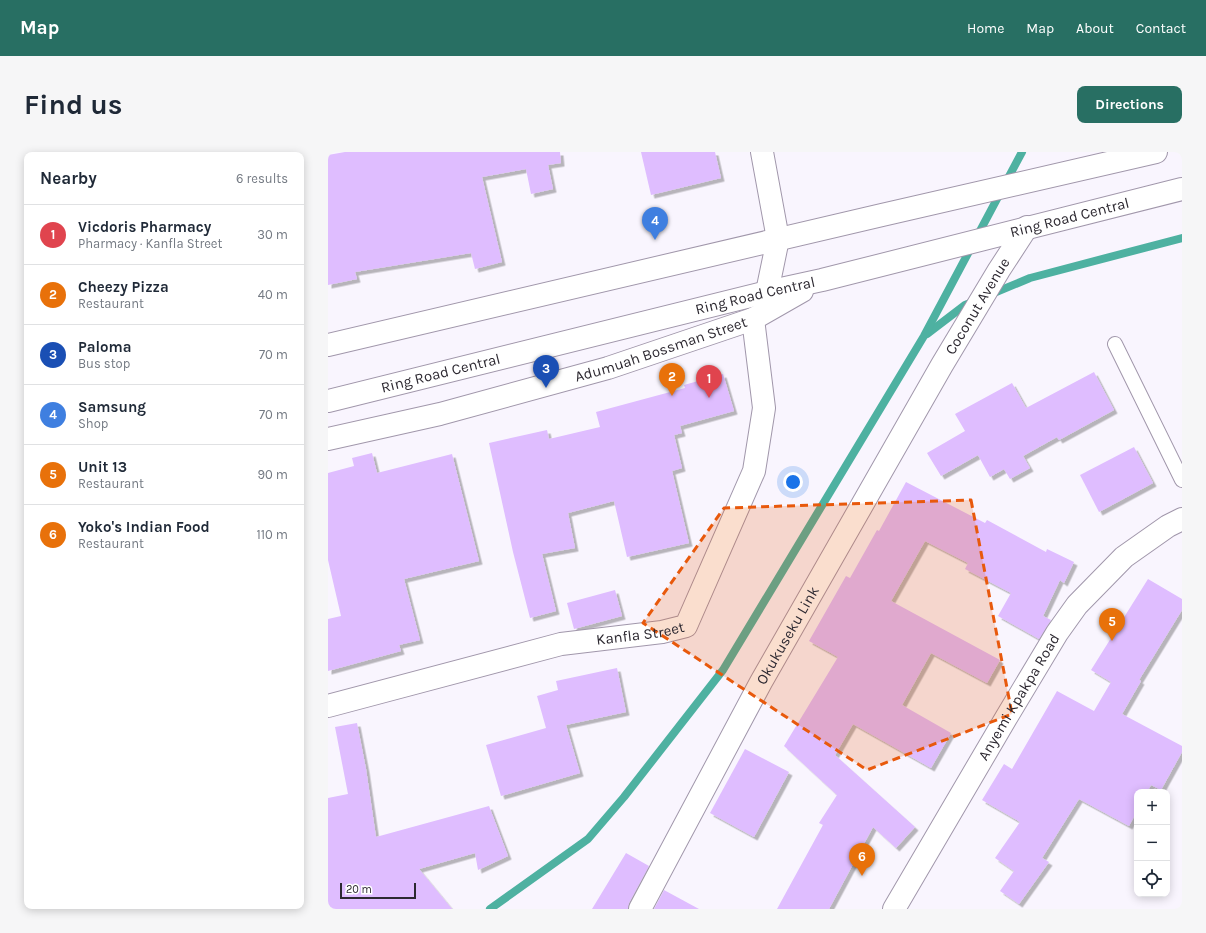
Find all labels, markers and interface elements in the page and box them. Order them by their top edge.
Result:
text: Map [20,17,59,39]
text: Home [967,20,1004,37]
text: Map [1026,20,1054,37]
text: About [1076,20,1114,37]
text: Contact [1136,20,1186,37]
button: Directions [1077,86,1182,123]
text: Find us [24,88,123,121]
text: Nearby [40,168,97,188]
text: 6 results [236,171,288,186]
street label: Ring Road Central [1008,194,1131,241]
pin: 4 [642,207,668,240]
text: Vicdoris Pharmacy [78,218,211,236]
text: 1 [51,227,55,242]
text: 30 m [257,227,288,242]
text: Pharmacy · Kanfla Street [78,236,222,251]
street label: Coconut Avenue [941,254,1014,358]
street label: Ring Road Central [693,273,817,318]
text: Cheezy Pizza [78,278,169,296]
text: 2 [49,287,57,302]
text: 40 m [258,287,288,302]
text: Restaurant [78,296,144,311]
street label: Adumuah Bossman Street [573,313,750,386]
text: Paloma [78,338,132,356]
text: 3 [49,347,57,362]
text: 70 m [259,347,288,362]
street label: Ring Road Central [379,350,502,397]
pin: 3 [533,355,559,388]
text: Bus stop [78,356,130,371]
pin: 2 [659,363,685,396]
pin: 1 [696,365,722,398]
text: Samsung [78,398,146,416]
text: 4 [49,407,57,422]
text: 70 m [259,407,288,422]
text: Shop [78,416,108,431]
text: Unit 13 [78,458,127,476]
text: 5 [49,467,57,482]
text: 90 m [257,467,288,482]
your location [783,472,803,492]
text: Restaurant [78,476,144,491]
text: Yoko's Indian Food [78,518,210,536]
text: 6 [49,527,57,542]
text: 110 m [256,527,288,542]
text: Restaurant [78,536,144,551]
street label: Okukuseku Link [752,583,823,688]
pin: 5 [1099,608,1125,641]
street label: Kanfla Street [595,618,686,649]
street label: Anyemi Kpakpa Road [974,630,1063,764]
map controls [1134,789,1170,897]
button: + [1134,789,1170,825]
button: − [1134,825,1170,861]
pin: 6 [849,843,875,876]
button: locate [1134,861,1170,897]
scale bar [340,881,416,900]
text: 20 m [346,883,372,896]

